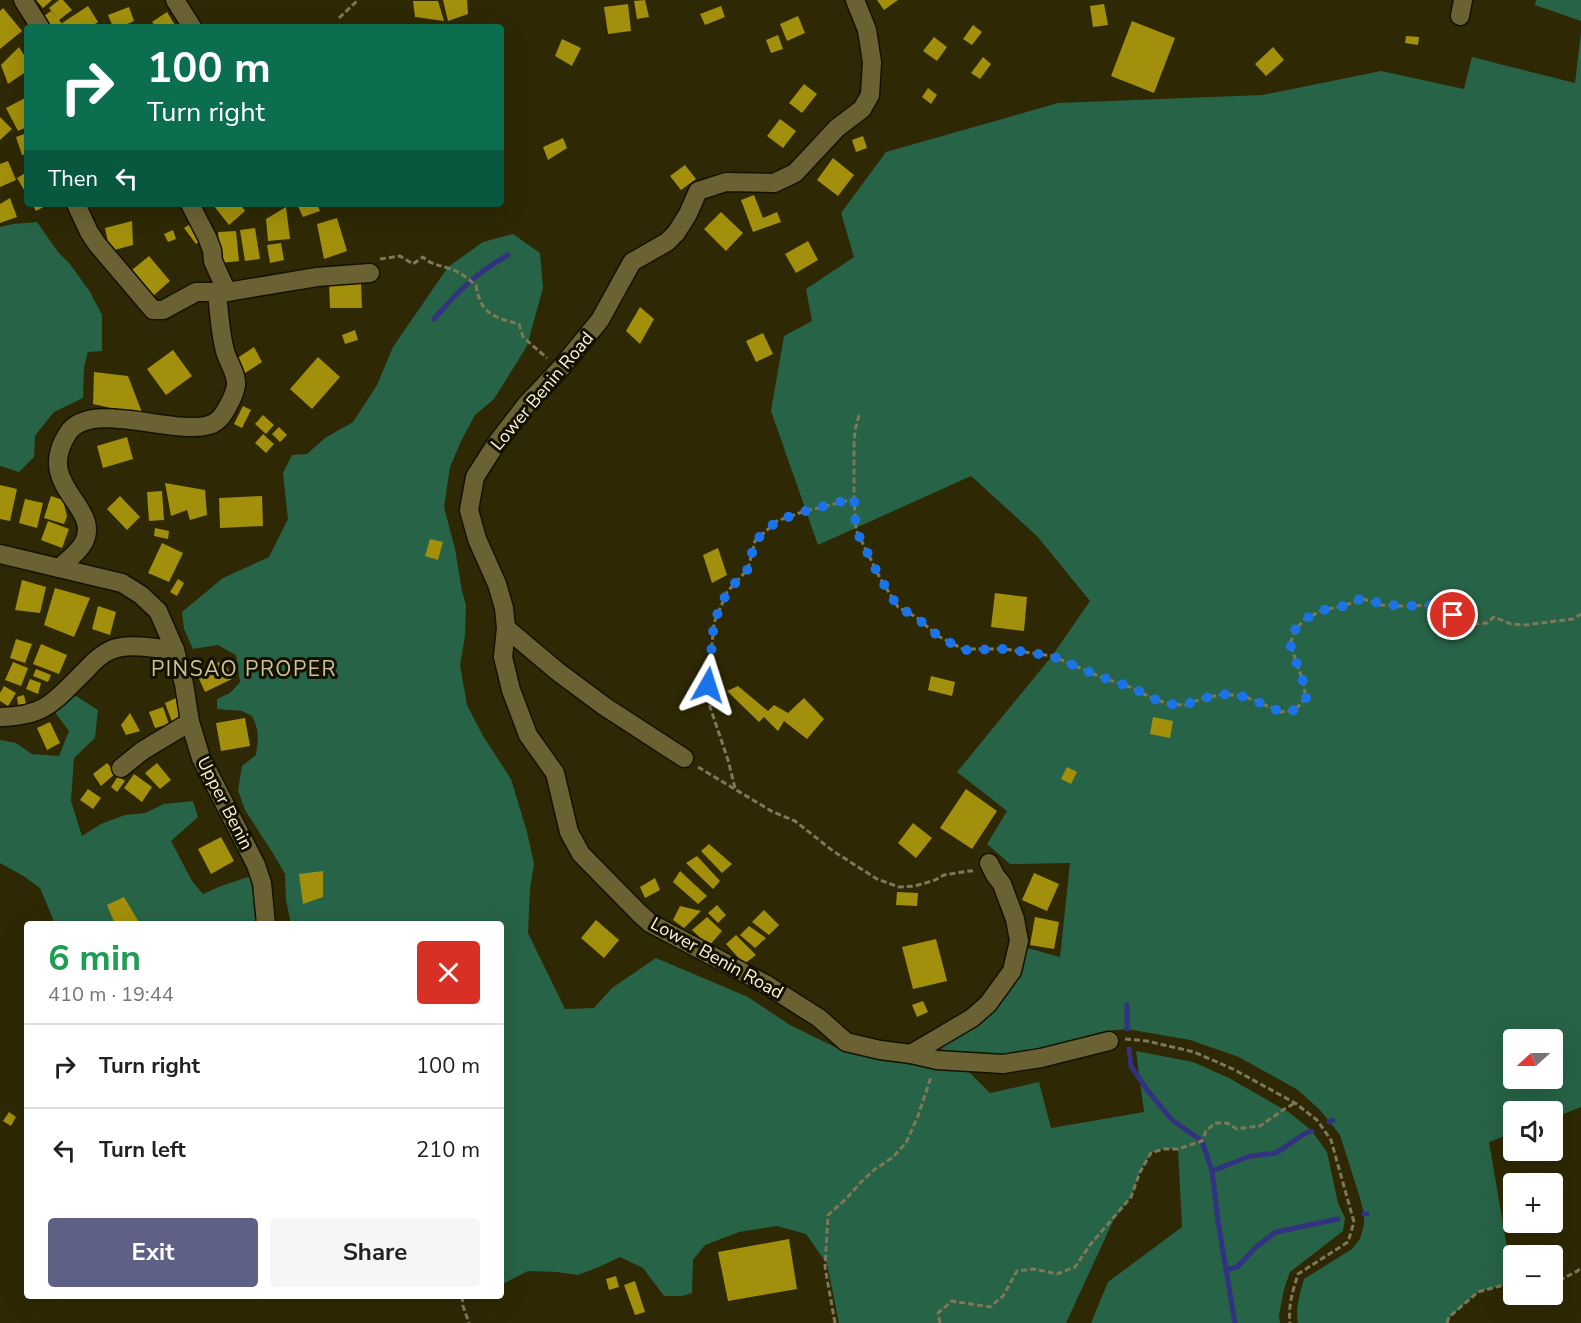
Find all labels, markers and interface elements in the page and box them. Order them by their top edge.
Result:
text: 100 m [147,40,271,97]
icon: right [48,48,126,126]
text: Turn right [147,94,265,131]
icon: left [110,162,143,195]
text: Then [48,164,98,194]
street label: Lower Benin Road [485,327,599,455]
pin [1427,589,1478,640]
icon: arrive [1436,598,1469,631]
position arrow [676,653,740,717]
district label: PINSAO PROPER [151,655,337,683]
street label: Upper Benin [191,753,259,853]
street label: Lower Benin Road [646,912,788,1004]
text: 6 min [48,934,141,983]
button: close [417,941,480,1004]
text: 410 m · 19:44 [48,981,174,1008]
north arrow [1503,1029,1563,1089]
map controls [1503,1029,1563,1305]
icon: right [48,1050,81,1083]
text: Turn right [99,1051,200,1081]
text: 100 m [416,1051,480,1081]
button: sound [1503,1101,1563,1161]
icon: left [48,1134,81,1167]
text: Turn left [99,1135,186,1165]
text: 210 m [416,1135,480,1165]
button: + [1503,1173,1563,1233]
button: Exit [48,1218,258,1287]
button: Share [270,1218,480,1287]
button: − [1503,1245,1563,1305]

